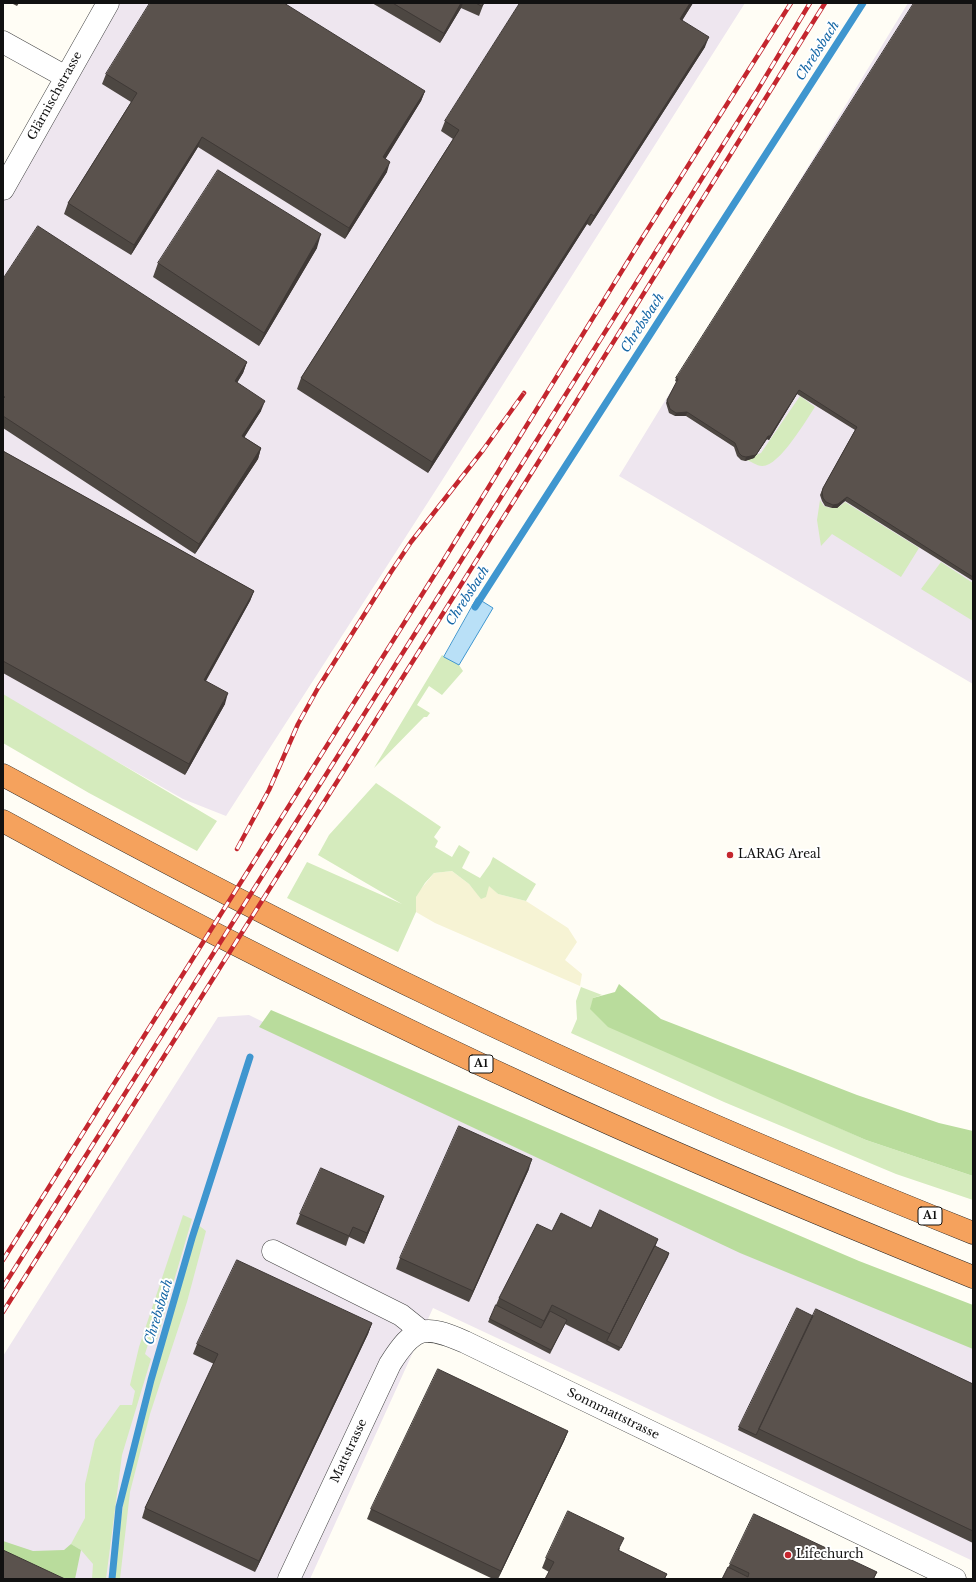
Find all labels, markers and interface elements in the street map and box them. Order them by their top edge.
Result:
water label: Chrebsbach [793,18,843,84]
street label: Glärnischstrasse [25,49,85,143]
water label: Chrebsbach [618,290,668,356]
water label: Chrebsbach [443,563,493,629]
place label: LARAG Areal [738,848,821,862]
marker: LARAG Areal [725,850,735,860]
road number: A1 [469,1055,493,1073]
road number: A1 [918,1207,942,1225]
water label: Chrebsbach [142,1277,176,1347]
street label: Sonnmattstrasse [565,1385,661,1443]
street label: Mattstrasse [328,1417,370,1485]
place label: Lifechurch [796,1548,864,1562]
marker: Lifechurch [783,1550,793,1560]

